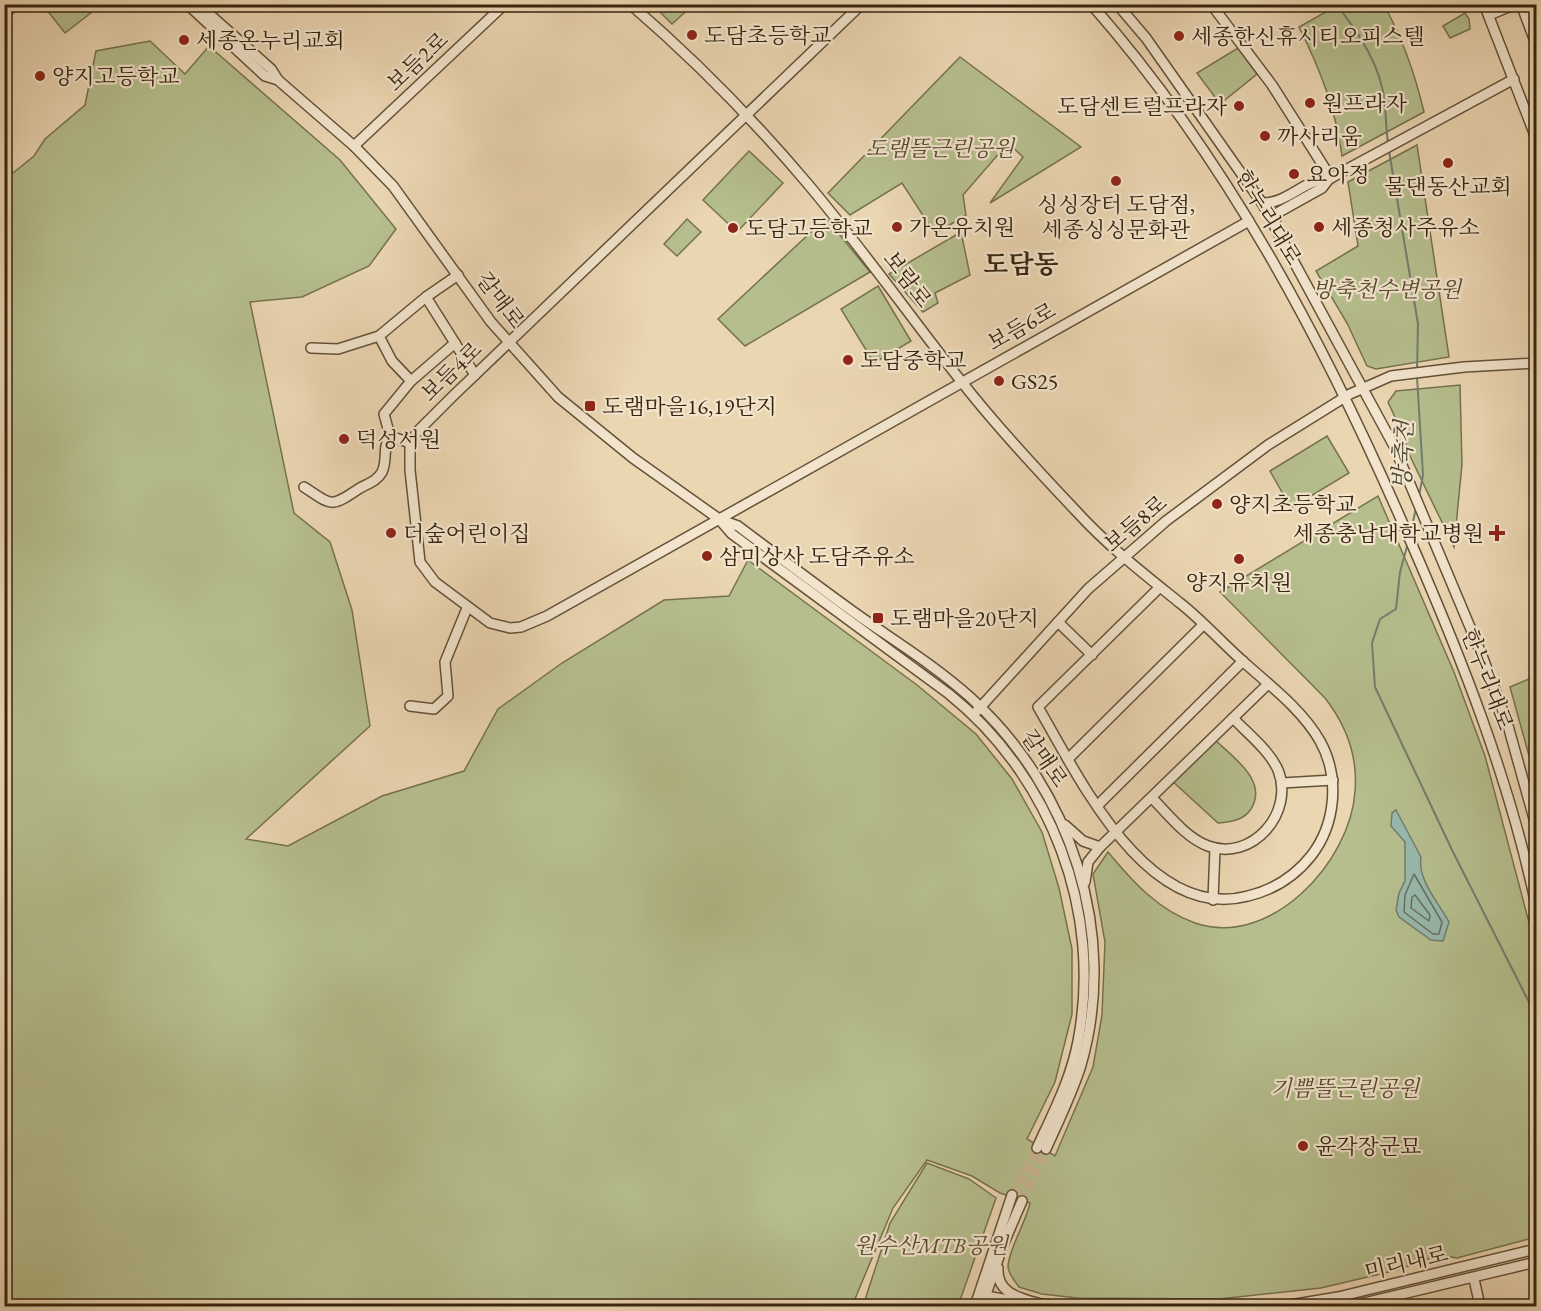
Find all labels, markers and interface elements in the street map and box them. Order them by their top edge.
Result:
place label: 도담초등학교 [704,21,832,50]
place label: 세종한신휴시티오피스텔 [1191,22,1425,51]
street label: 보듬2로 [380,25,454,97]
place label: 세종온누리교회 [196,26,345,55]
marker: 도담초등학교 [685,28,699,42]
marker: 세종한신휴시티오피스텔 [1172,29,1186,43]
marker: 세종온누리교회 [177,33,191,47]
place label: 양지고등학교 [52,62,180,91]
marker: 양지고등학교 [33,69,47,83]
place label: 원프라자 [1322,89,1408,118]
place label: 도담센트럴프라자 [1057,92,1228,121]
marker: 원프라자 [1303,96,1317,110]
marker: 도담센트럴프라자 [1232,99,1246,113]
place label: 까사리움 [1277,122,1362,151]
marker: 까사리움 [1258,129,1272,143]
park label: 도램뜰근린공원 [866,134,1016,163]
marker: 물댄동산교회 [1441,156,1455,170]
place label: 요아정 [1306,160,1370,189]
street label: 한누리대로 [1229,164,1308,270]
marker: 요아정 [1287,167,1301,181]
place label: 물댄동산교회 [1384,172,1512,201]
marker: 싱싱장터 도담점, 세종싱싱문화관 [1109,174,1123,188]
place label: 싱싱장터 도담점, 세종싱싱문화관 [1037,190,1195,244]
place label: 가온유치원 [909,213,1015,242]
place label: 세종청사주유소 [1331,213,1480,242]
place label: 도담고등학교 [745,214,873,243]
marker: 가온유치원 [890,220,904,234]
marker: 세종청사주유소 [1312,220,1326,234]
marker: 도담고등학교 [726,221,740,235]
street label: 보람로 [877,245,938,313]
district label: 도담동 [983,247,1059,281]
street label: 갈매로 [470,266,531,334]
park label: 방축천수변공원 [1313,275,1463,304]
street label: 보듬6로 [982,296,1061,357]
street label: 보듬4로 [415,335,488,408]
place label: 도담중학교 [860,346,966,375]
marker: 도담중학교 [841,353,855,367]
place label: GS25 [1011,367,1058,396]
marker: GS25 [992,374,1006,388]
place label: 도램마을16,19단지 [602,392,777,421]
marker: 도램마을16,19단지 [583,399,597,413]
water label: 방축천 [1386,418,1419,490]
place label: 덕성서원 [356,425,441,454]
marker: 덕성서원 [337,432,351,446]
street label: 보듬8로 [1098,488,1173,558]
place label: 양지초등학교 [1229,490,1357,519]
marker: 양지초등학교 [1210,497,1224,511]
place label: 더숲어린이집 [403,519,531,548]
place label: 세종충남대학교병원 [1293,519,1484,548]
marker: 세종충남대학교병원 [1488,524,1506,542]
marker: 더숲어린이집 [384,526,398,540]
place label: 삼미상사 도담주유소 [719,542,915,571]
marker: 삼미상사 도담주유소 [700,549,714,563]
marker: 양지유치원 [1232,552,1246,566]
place label: 양지유치원 [1186,568,1292,597]
place label: 도램마을20단지 [890,604,1039,633]
marker: 도램마을20단지 [871,611,885,625]
street label: 한누리대로 [1455,624,1520,734]
street label: 갈매로 [1015,724,1074,793]
park label: 기쁨뜰근린공원 [1271,1074,1421,1103]
place label: 윤각장군묘 [1315,1132,1421,1161]
marker: 윤각장군묘 [1296,1139,1310,1153]
park label: 원수산MTB공원 [854,1231,1010,1260]
street label: 미리내로 [1361,1239,1451,1286]

